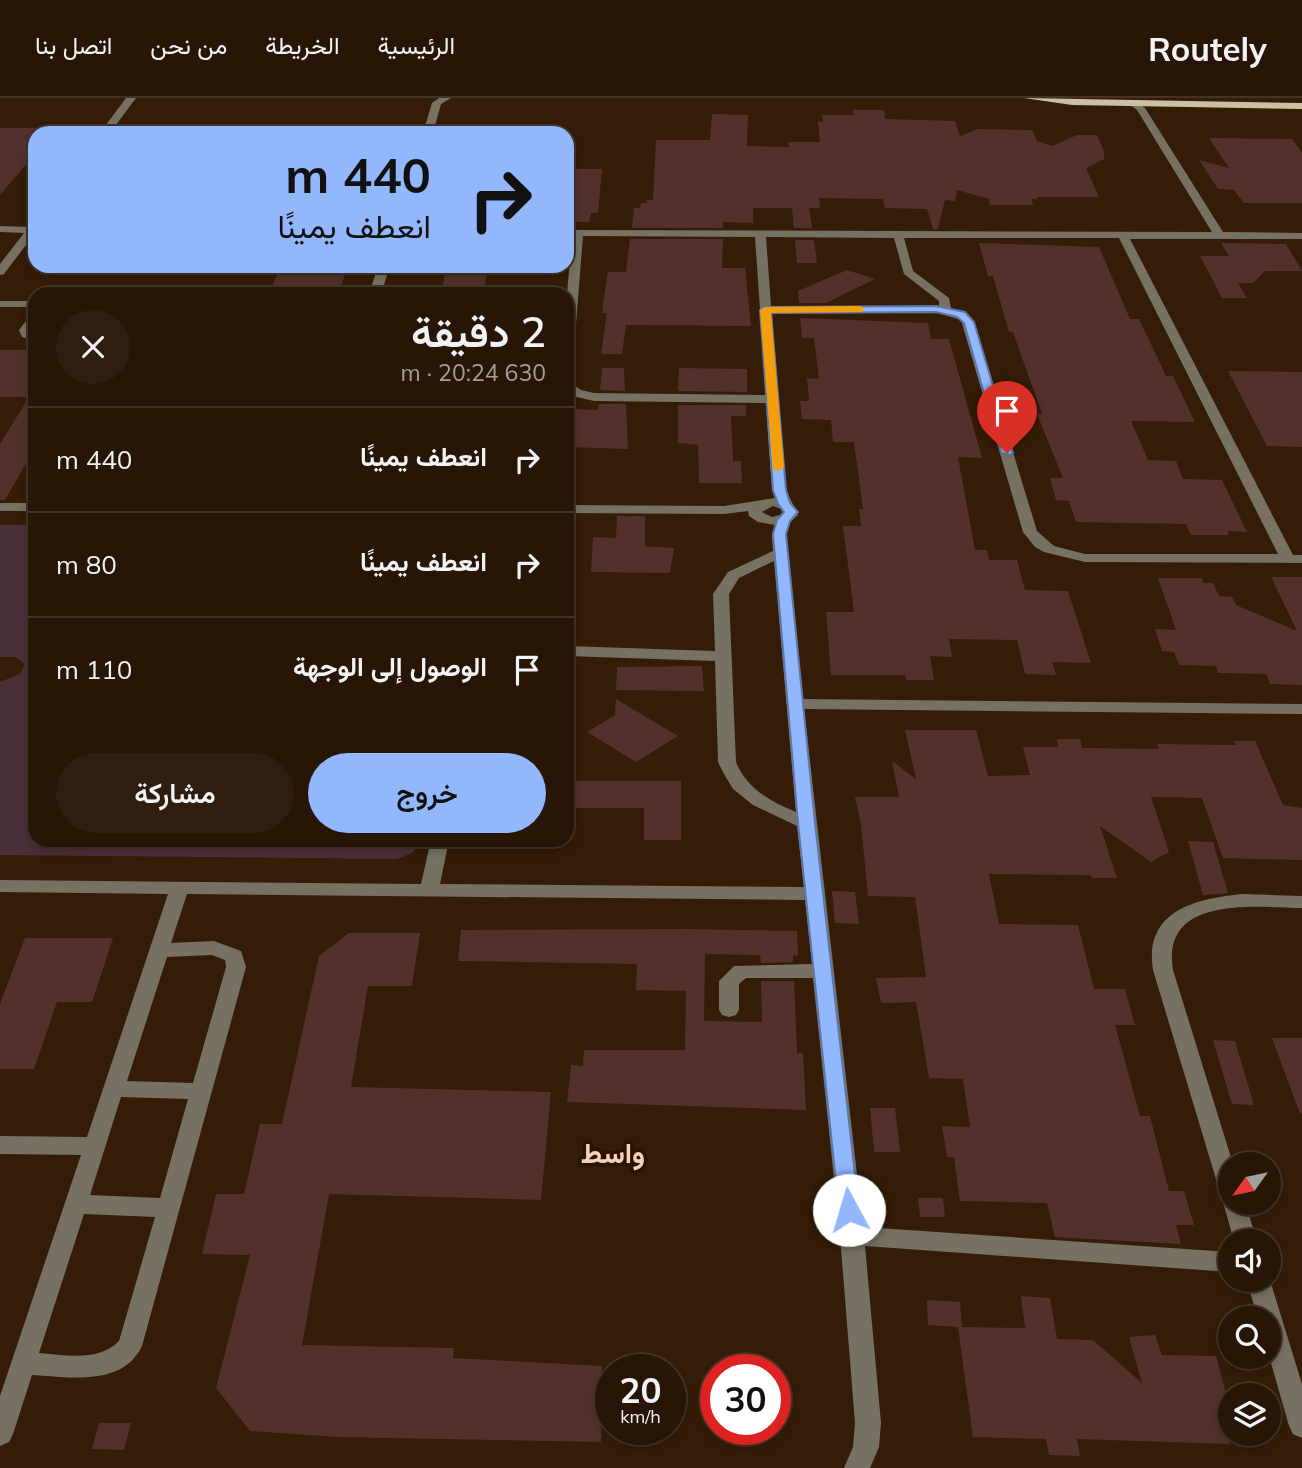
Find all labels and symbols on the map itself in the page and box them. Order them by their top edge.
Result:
pin [977,381,1037,453]
district label: واسط [581,1135,645,1171]
north arrow [1218,1152,1281,1214]
position arrow [812,1173,886,1247]
speed limit sign: 30 [700,1354,791,1445]

